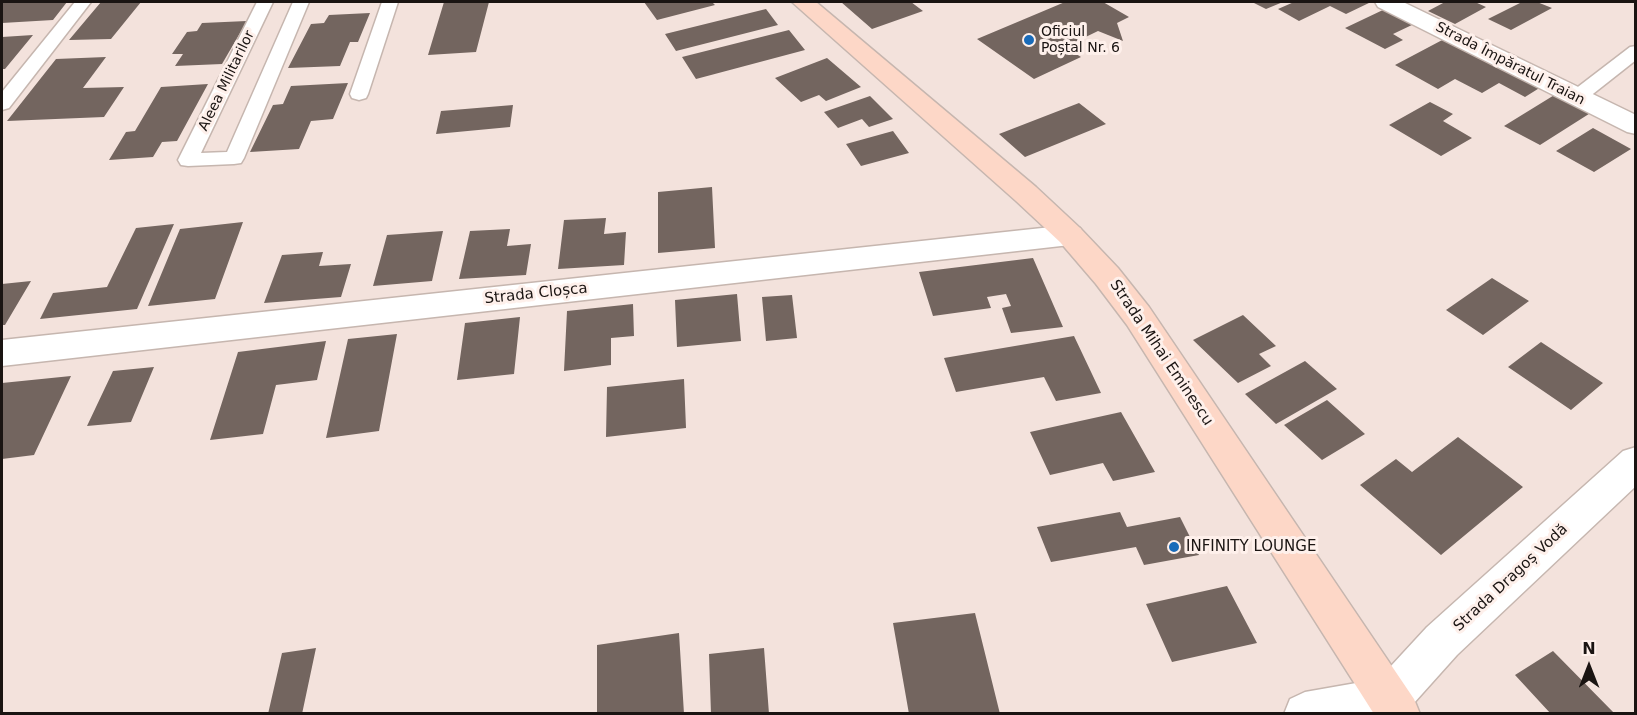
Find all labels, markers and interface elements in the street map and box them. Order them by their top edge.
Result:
street label: Strada Împăratul Traian [1433,19,1587,109]
place label: Oficiul Poștal Nr. 6 [1041,24,1120,56]
street label: Aleea Militarilor [195,28,259,134]
marker: Oficiul Poștal Nr. 6 [1022,33,1036,47]
street label: Strada Mihai Eminescu [1106,277,1216,429]
street label: Strada Cloșca [484,280,588,308]
street label: Strada Dragoș Vodă [1450,520,1572,636]
place label: INFINITY LOUNGE [1186,538,1316,556]
marker: INFINITY LOUNGE [1167,540,1181,554]
north arrow [1559,637,1619,697]
text: N [1582,639,1596,658]

